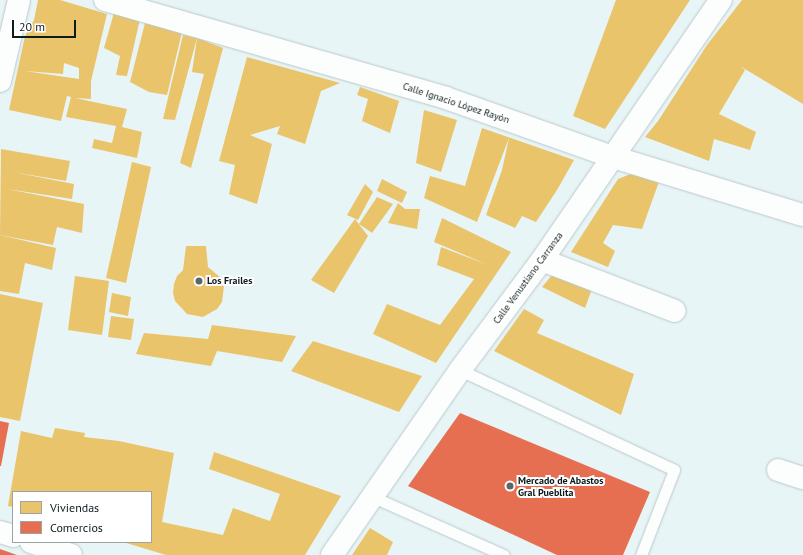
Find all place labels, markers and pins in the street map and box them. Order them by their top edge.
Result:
place label: Los Frailes [207,275,252,287]
marker: Los Frailes [194,276,204,286]
place label: Mercado de Abastos Gral Pueblita [518,474,604,498]
marker: Mercado de Abastos Gral Pueblita [505,481,515,491]

